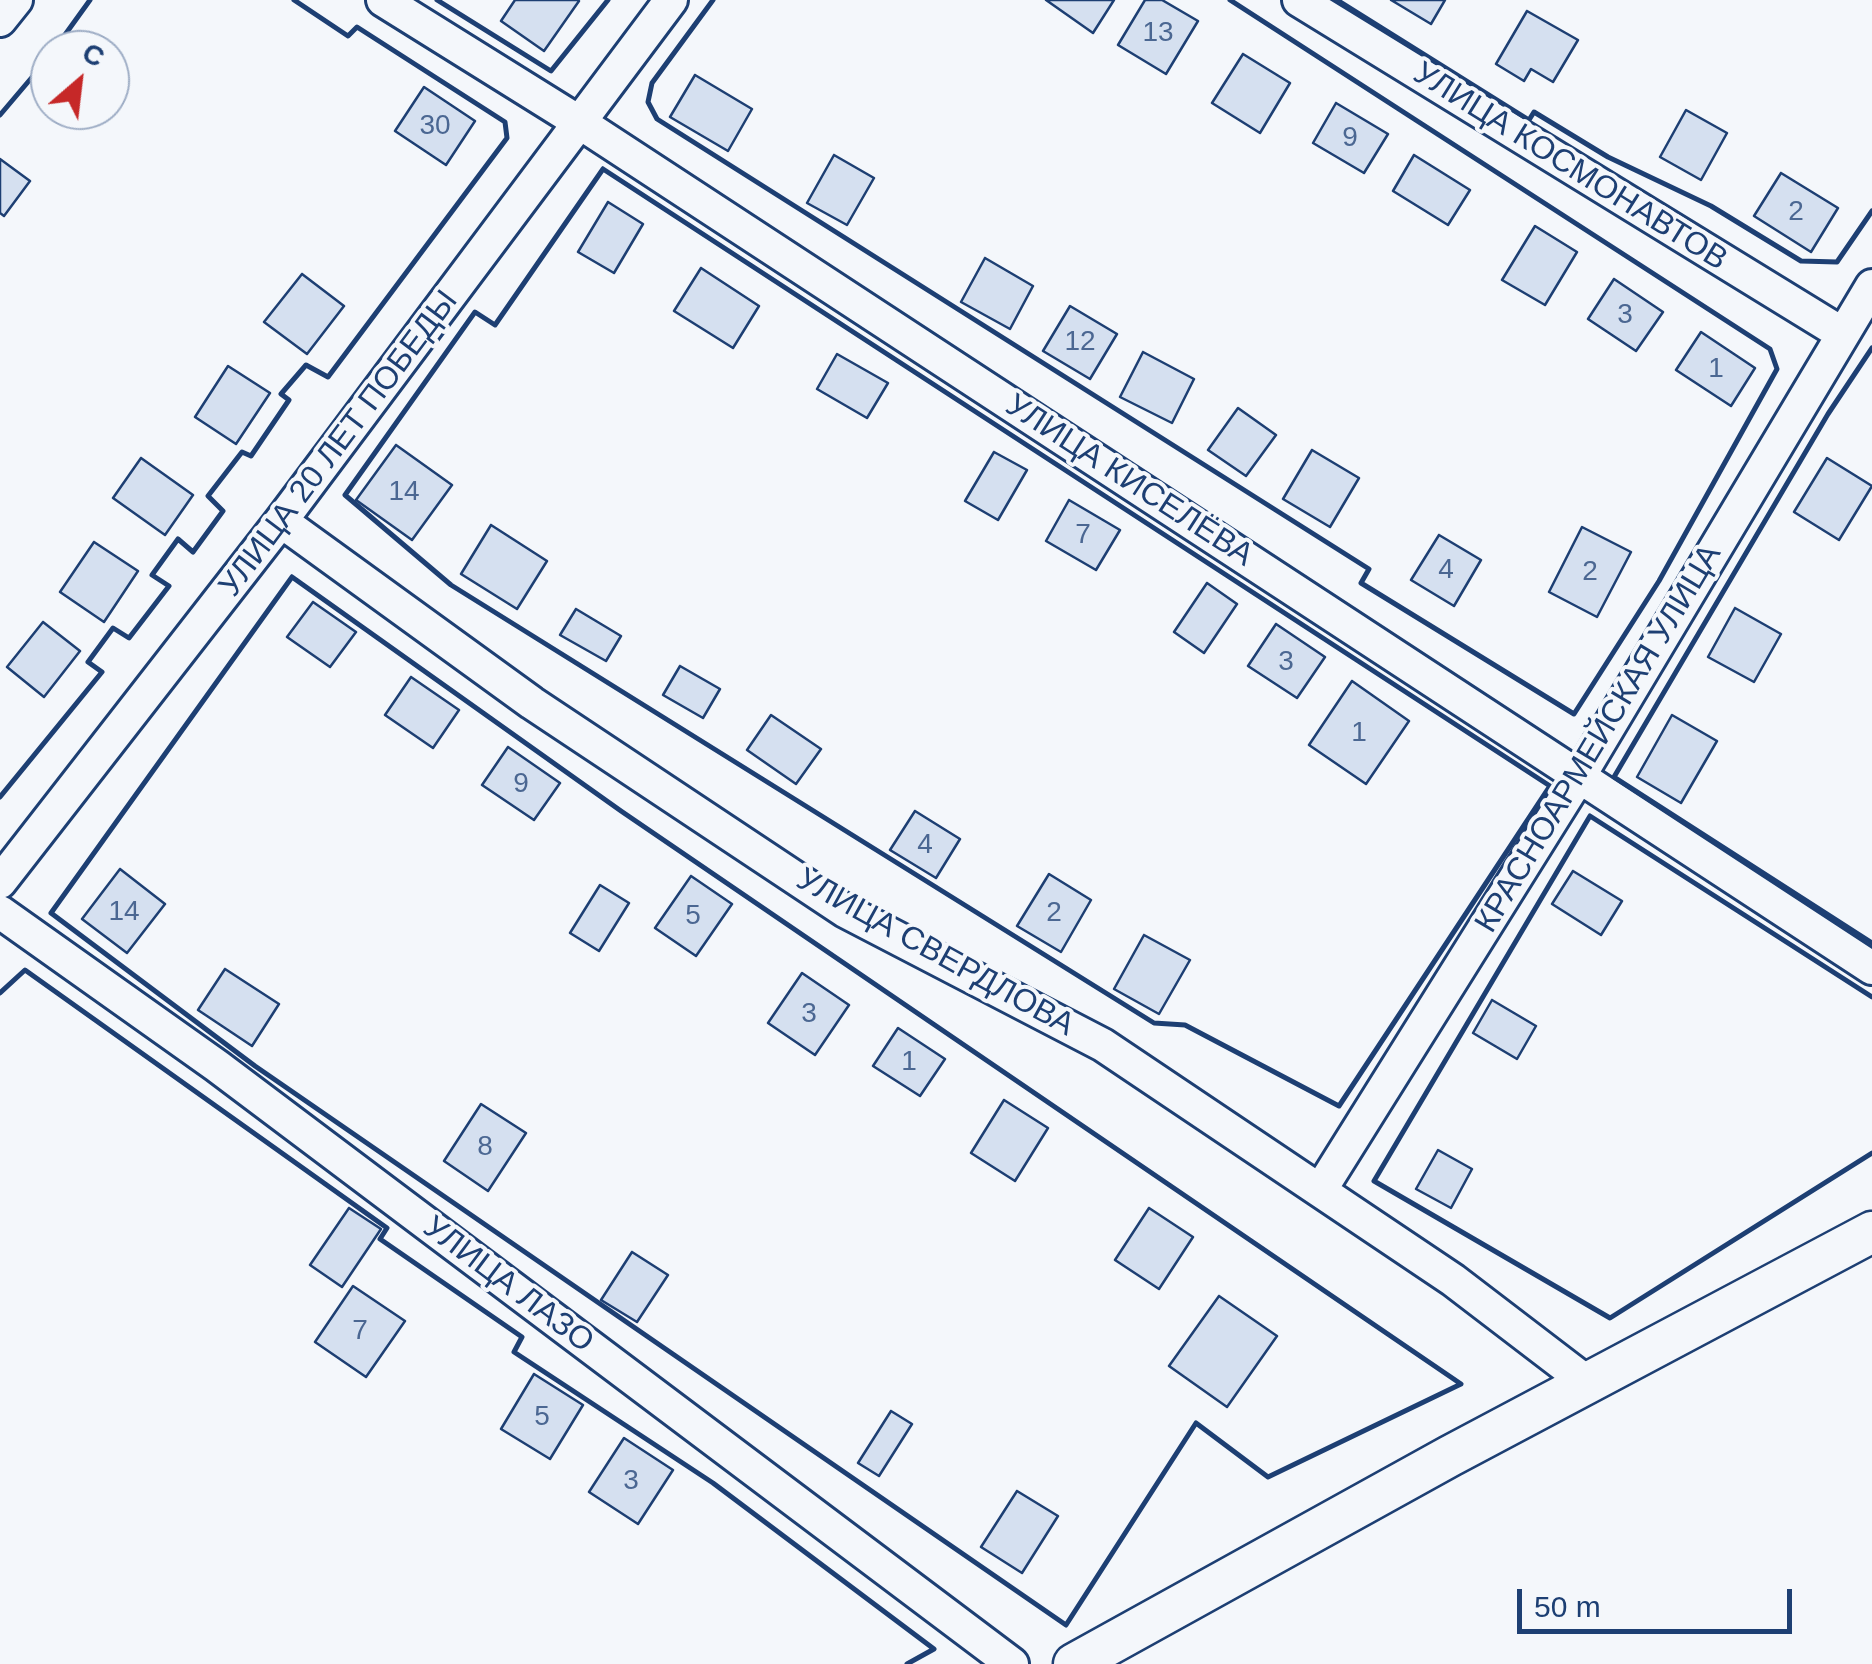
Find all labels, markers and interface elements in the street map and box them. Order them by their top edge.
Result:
house number: 13 [1142,16,1174,50]
north arrow [30,30,130,130]
text: С [77,36,110,73]
street label: УЛИЦА КОСМОНАВТОВ [1406,55,1734,279]
house number: 30 [419,109,451,143]
house number: 9 [1342,121,1358,155]
house number: 2 [1788,195,1804,229]
street label: УЛИЦА 20 ЛЕТ ПОБЕДЫ [212,284,466,604]
house number: 3 [1617,298,1633,332]
house number: 12 [1064,325,1096,359]
house number: 1 [1708,352,1724,386]
street label: УЛИЦА КИСЕЛЁВА [998,387,1260,575]
house number: 14 [388,475,420,509]
house number: 7 [1075,518,1091,552]
street label: КРАСНОАРМЕЙСКАЯ УЛИЦА [1468,538,1730,940]
house number: 4 [1438,553,1454,587]
house number: 2 [1582,555,1598,589]
house number: 3 [1278,645,1294,679]
house number: 1 [1351,716,1367,750]
house number: 9 [513,767,529,801]
house number: 4 [917,828,933,862]
street label: УЛИЦА СВЕРДЛОВА [790,861,1080,1045]
house number: 14 [108,895,140,929]
house number: 2 [1046,896,1062,930]
house number: 5 [685,899,701,933]
house number: 3 [801,997,817,1031]
house number: 1 [901,1045,917,1079]
house number: 8 [477,1130,493,1164]
street label: УЛИЦА ЛАЗО [415,1209,601,1361]
house number: 7 [352,1314,368,1348]
house number: 5 [534,1400,550,1434]
house number: 3 [623,1464,639,1498]
scale bar [1522,1569,1797,1631]
text: 50 m [1534,1590,1601,1623]

